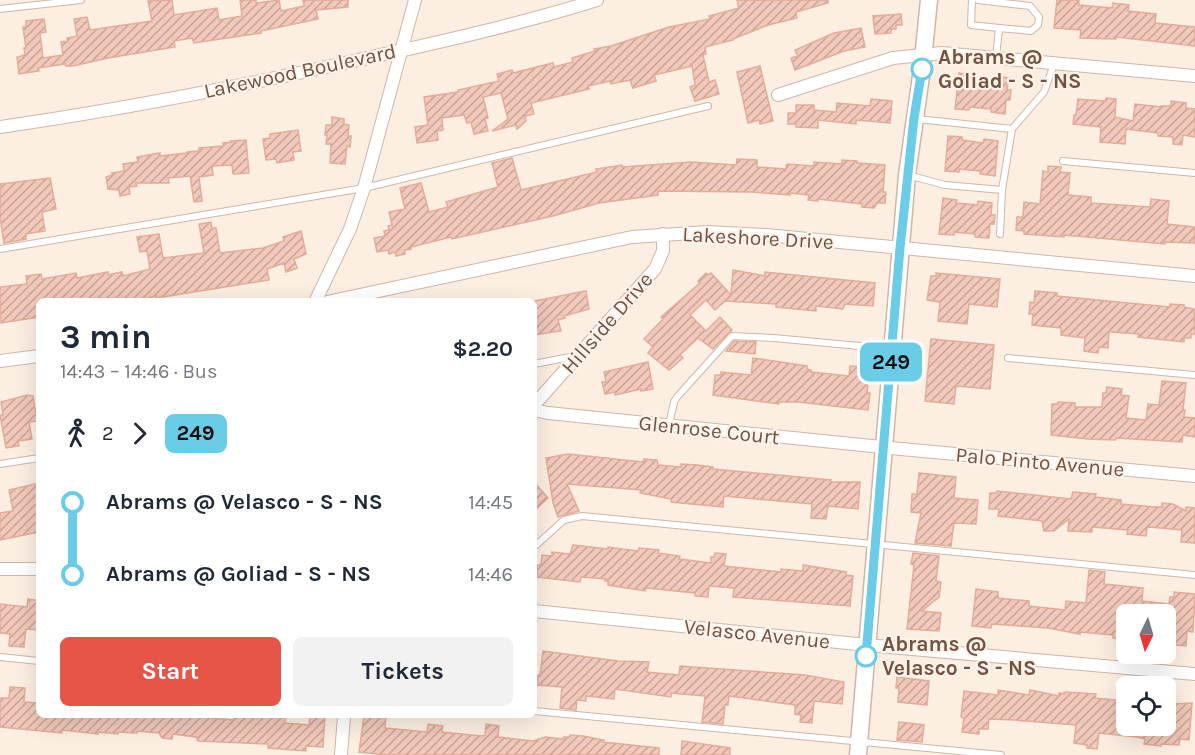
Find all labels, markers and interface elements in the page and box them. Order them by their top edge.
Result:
street label: Lakewood Boulevard [202,39,398,103]
place label: Abrams @ Goliad - S - NS [938,45,1081,93]
marker: Abrams @ Goliad - S - NS [911,58,933,80]
street label: Lakeshore Drive [682,222,834,254]
street label: Hillside Drive [556,267,658,379]
text: 3 min [60,318,152,356]
text: $2.20 [453,336,513,362]
line badge: 249 [856,342,926,382]
text: 249 [872,350,910,374]
text: 14:43 – 14:46 · Bus [60,360,217,383]
street label: Glenrose Court [637,411,781,449]
icon: walk [60,417,93,450]
icon: forward [123,417,156,450]
text: 249 [177,421,215,445]
text: 2 [102,422,114,445]
street label: Palo Pinto Avenue [954,443,1126,481]
text: Abrams @ Velasco - S - NS [106,489,383,515]
text: 14:45 [468,491,513,514]
text: Abrams @ Goliad - S - NS [106,561,371,587]
text: 14:46 [468,563,513,586]
north arrow [1116,604,1176,664]
map controls [1116,604,1176,736]
street label: Velasco Avenue [683,614,831,654]
place label: Abrams @ Velasco - S - NS [882,632,1036,680]
button: Start [60,637,281,706]
button: Tickets [293,637,513,706]
marker: Abrams @ Velasco - S - NS [855,645,877,667]
button: locate [1116,676,1176,736]

